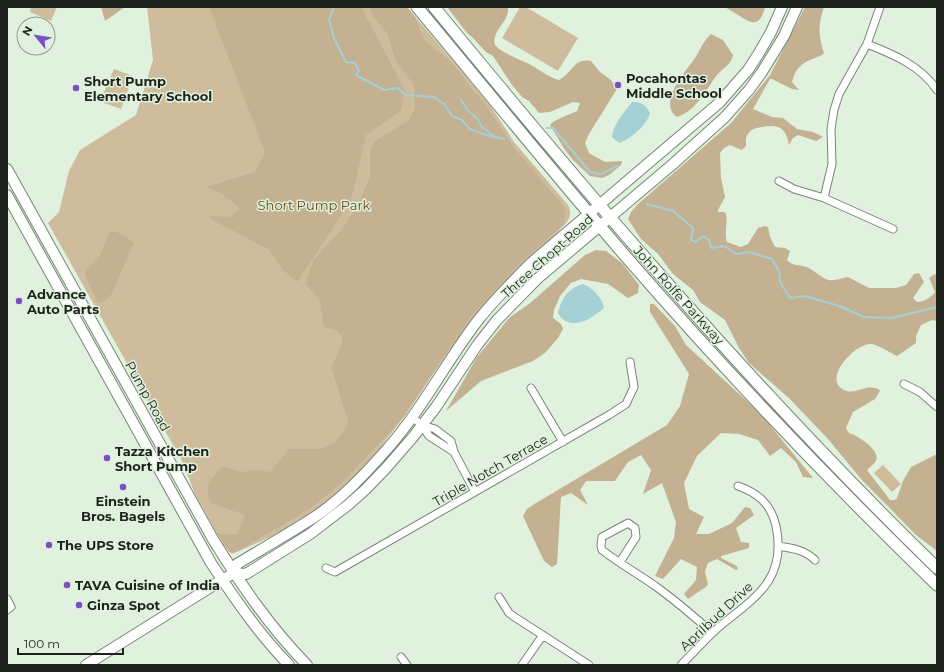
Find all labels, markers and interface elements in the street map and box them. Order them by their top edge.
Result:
north arrow [16,16,56,56]
text: N [19,24,36,38]
place label: Pocahontas Middle School [626,70,722,101]
place label: Short Pump Elementary School [84,73,212,104]
marker: Pocahontas Middle School [613,80,623,90]
marker: Short Pump Elementary School [71,83,81,93]
park label: Short Pump Park [258,197,371,213]
street label: Three Chopt Road [498,211,596,301]
street label: John Rolfe Parkway [630,242,728,348]
place label: Advance Auto Parts [26,286,99,317]
marker: Advance Auto Parts [14,296,24,306]
street label: Pump Road [122,358,174,434]
street label: Triple Notch Terrace [430,431,550,509]
place label: Tazza Kitchen Short Pump [115,443,209,474]
marker: Tazza Kitchen Short Pump [102,453,112,463]
marker: Einstein Bros. Bagels [118,482,128,492]
place label: Einstein Bros. Bagels [81,493,165,524]
place label: The UPS Store [57,537,154,553]
marker: The UPS Store [44,540,54,550]
place label: TAVA Cuisine of India [75,577,220,593]
street label: Aprilbud Drive [676,578,756,654]
marker: TAVA Cuisine of India [62,580,72,590]
place label: Ginza Spot [87,597,160,613]
marker: Ginza Spot [74,600,84,610]
scale bar [18,630,123,656]
text: 100 m [24,636,60,651]

